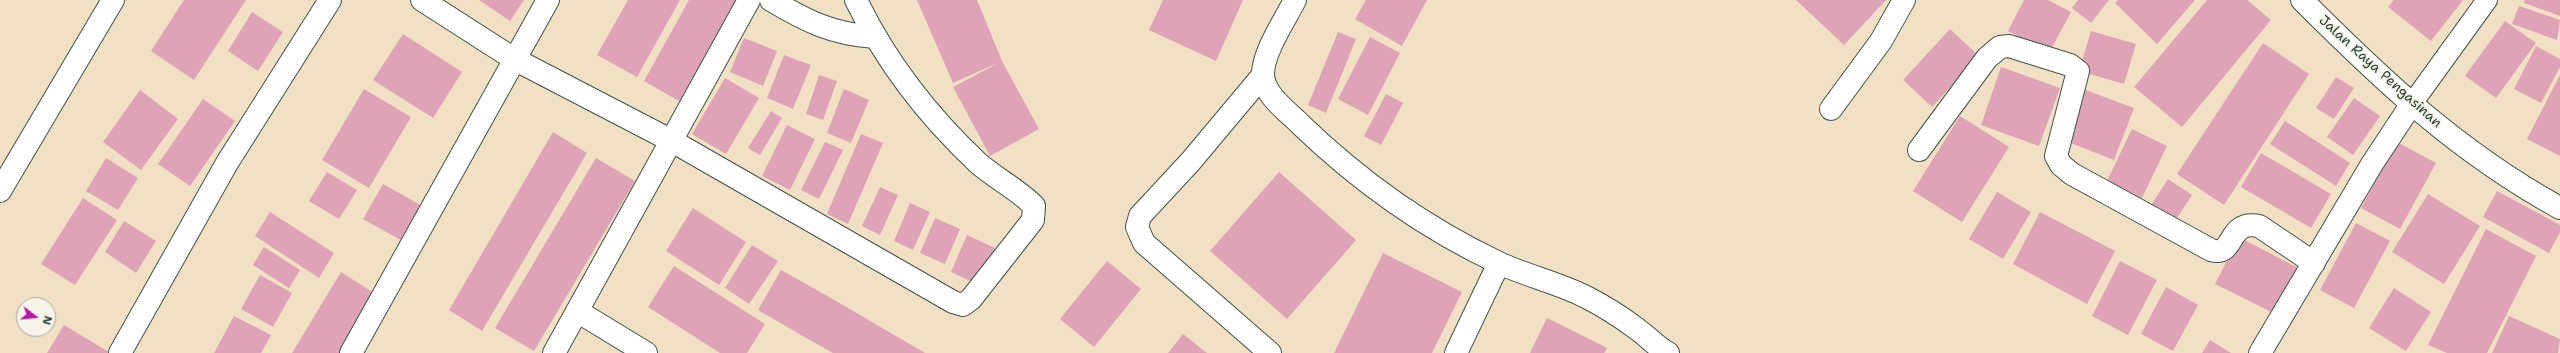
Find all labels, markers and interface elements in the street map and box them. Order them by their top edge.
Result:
street label: Jalan Raya Pengasinan [2315,12,2445,132]
north arrow [16,297,56,337]
text: N [39,314,55,326]

